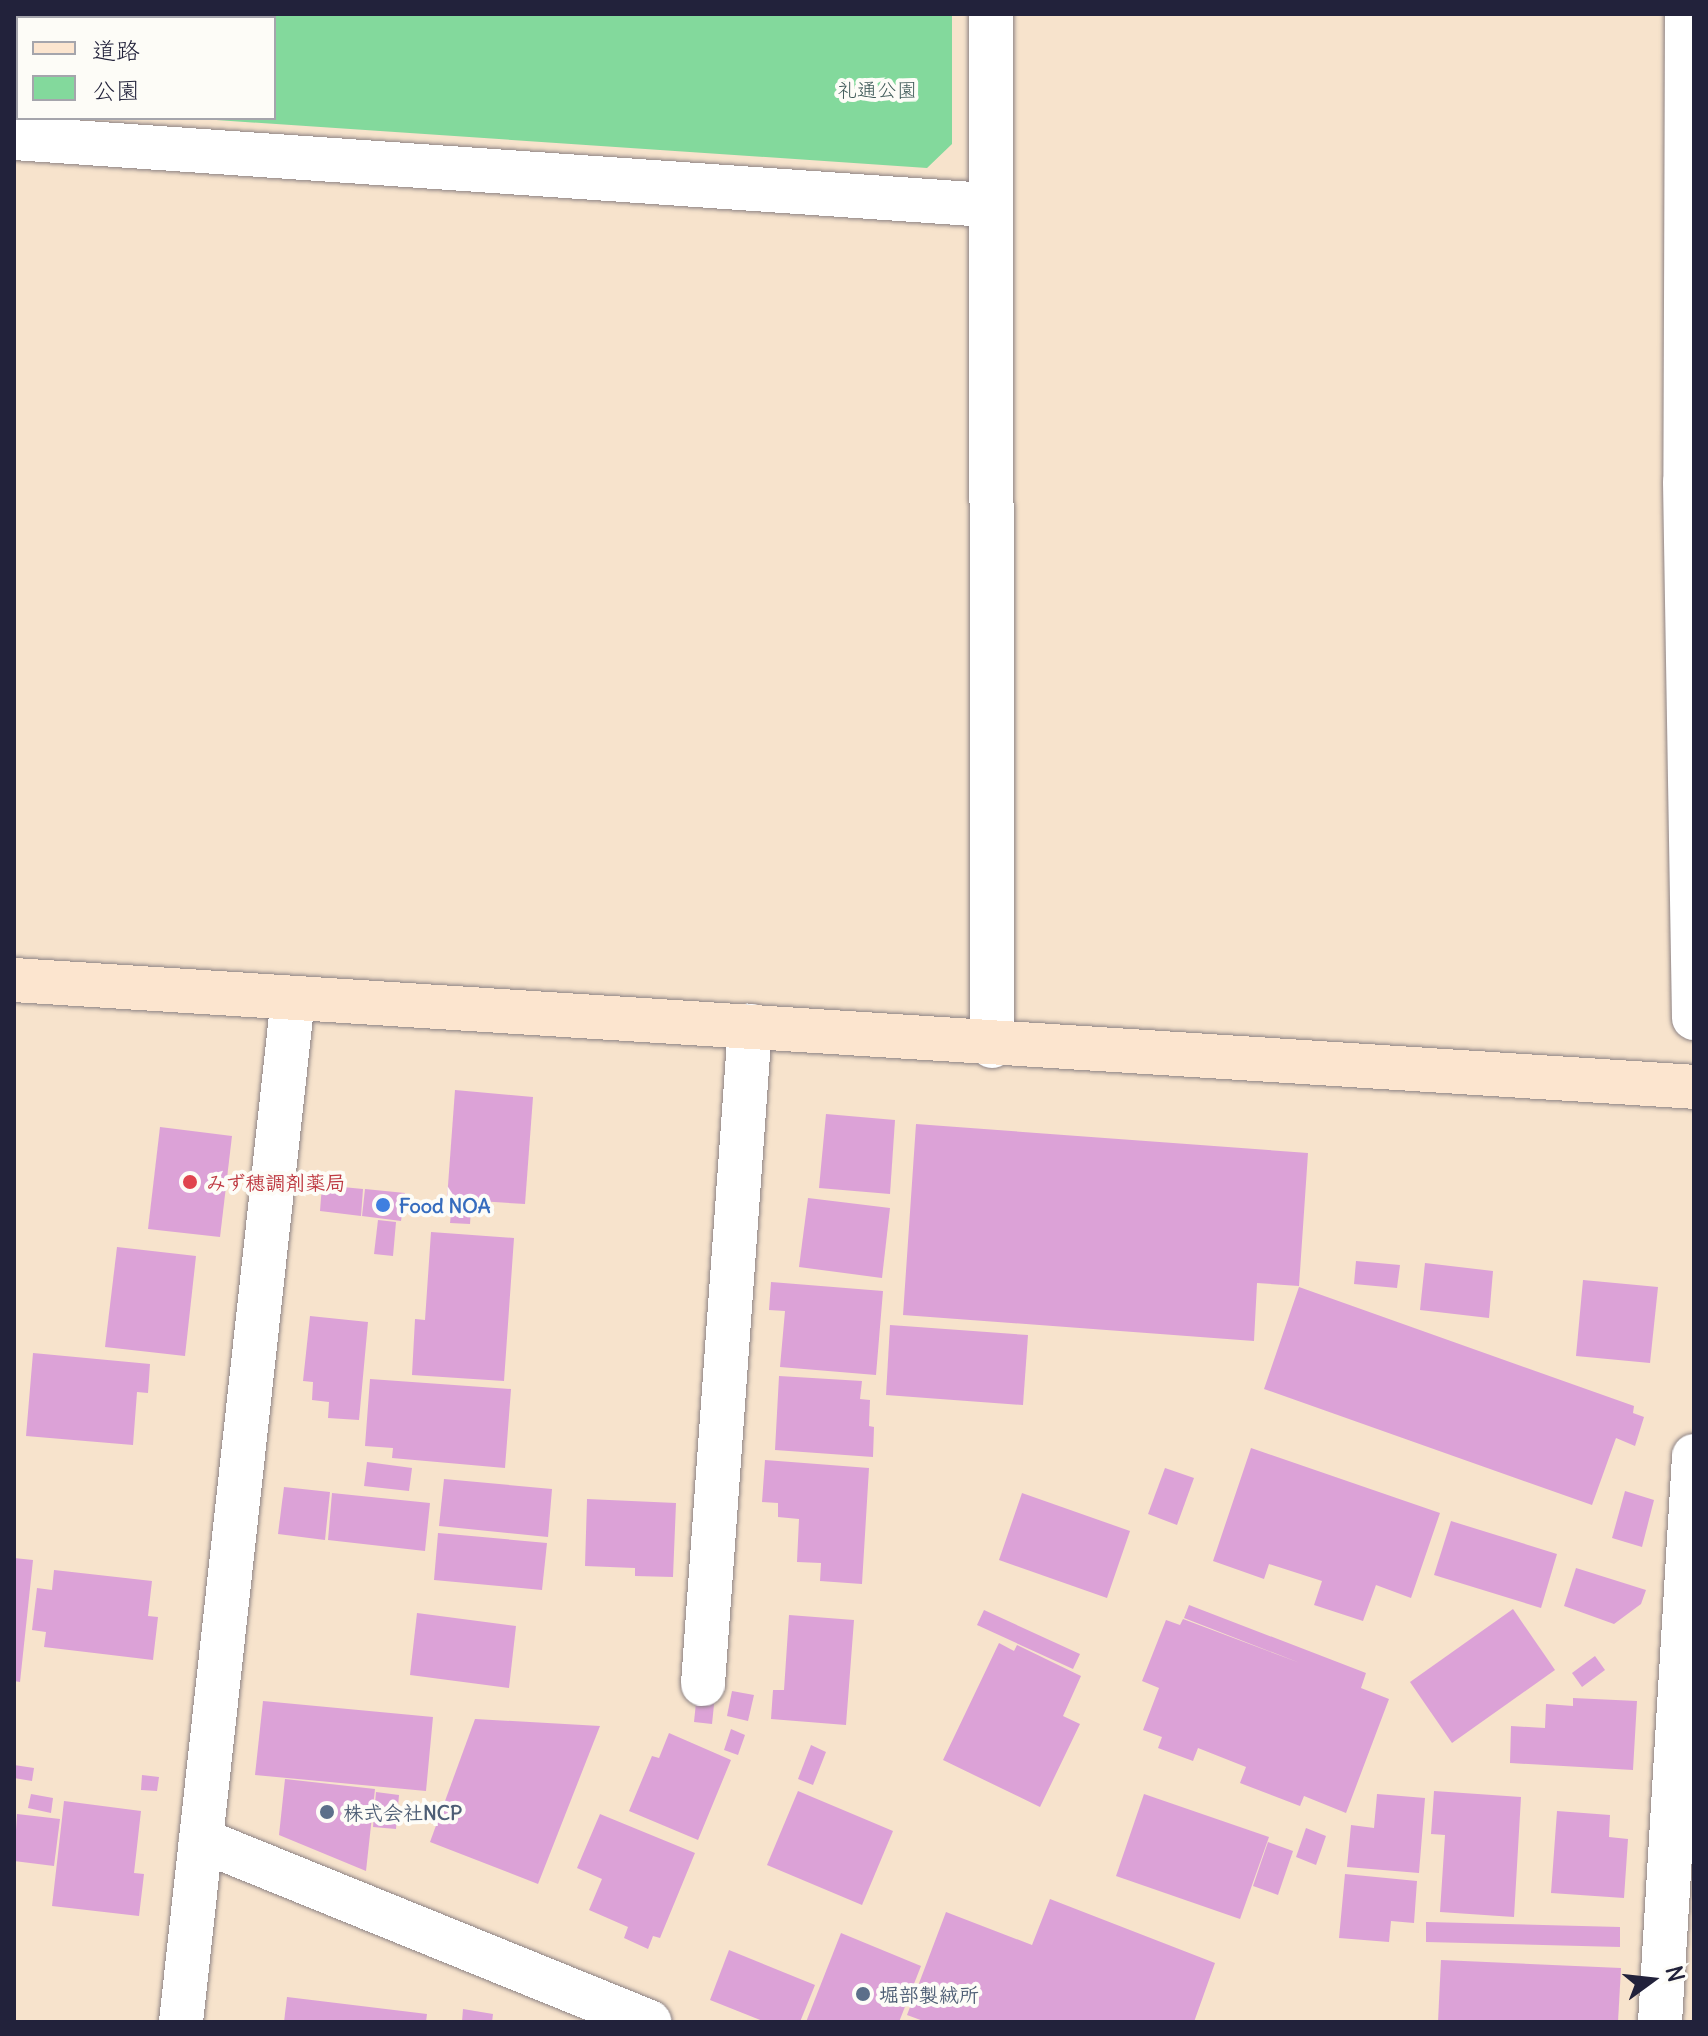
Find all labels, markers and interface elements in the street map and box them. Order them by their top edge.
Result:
legend [16,16,276,120]
text: 道路 [92,35,140,65]
text: 公園 [92,75,140,105]
park label: 礼通公園 [837,77,917,101]
place label: みず穂調剤薬局 [206,1170,346,1194]
marker: みず穂調剤薬局 [181,1173,199,1191]
place label: Food NOA [399,1193,491,1217]
marker: Food NOA [374,1196,392,1214]
place label: 株式会社NCP [343,1800,462,1824]
marker: 株式会社NCP [318,1803,336,1821]
north arrow [1612,1940,1692,2020]
text: N [1660,1963,1691,1985]
place label: 堀部製絨所 [879,1982,979,2006]
marker: 堀部製絨所 [854,1985,872,2003]

